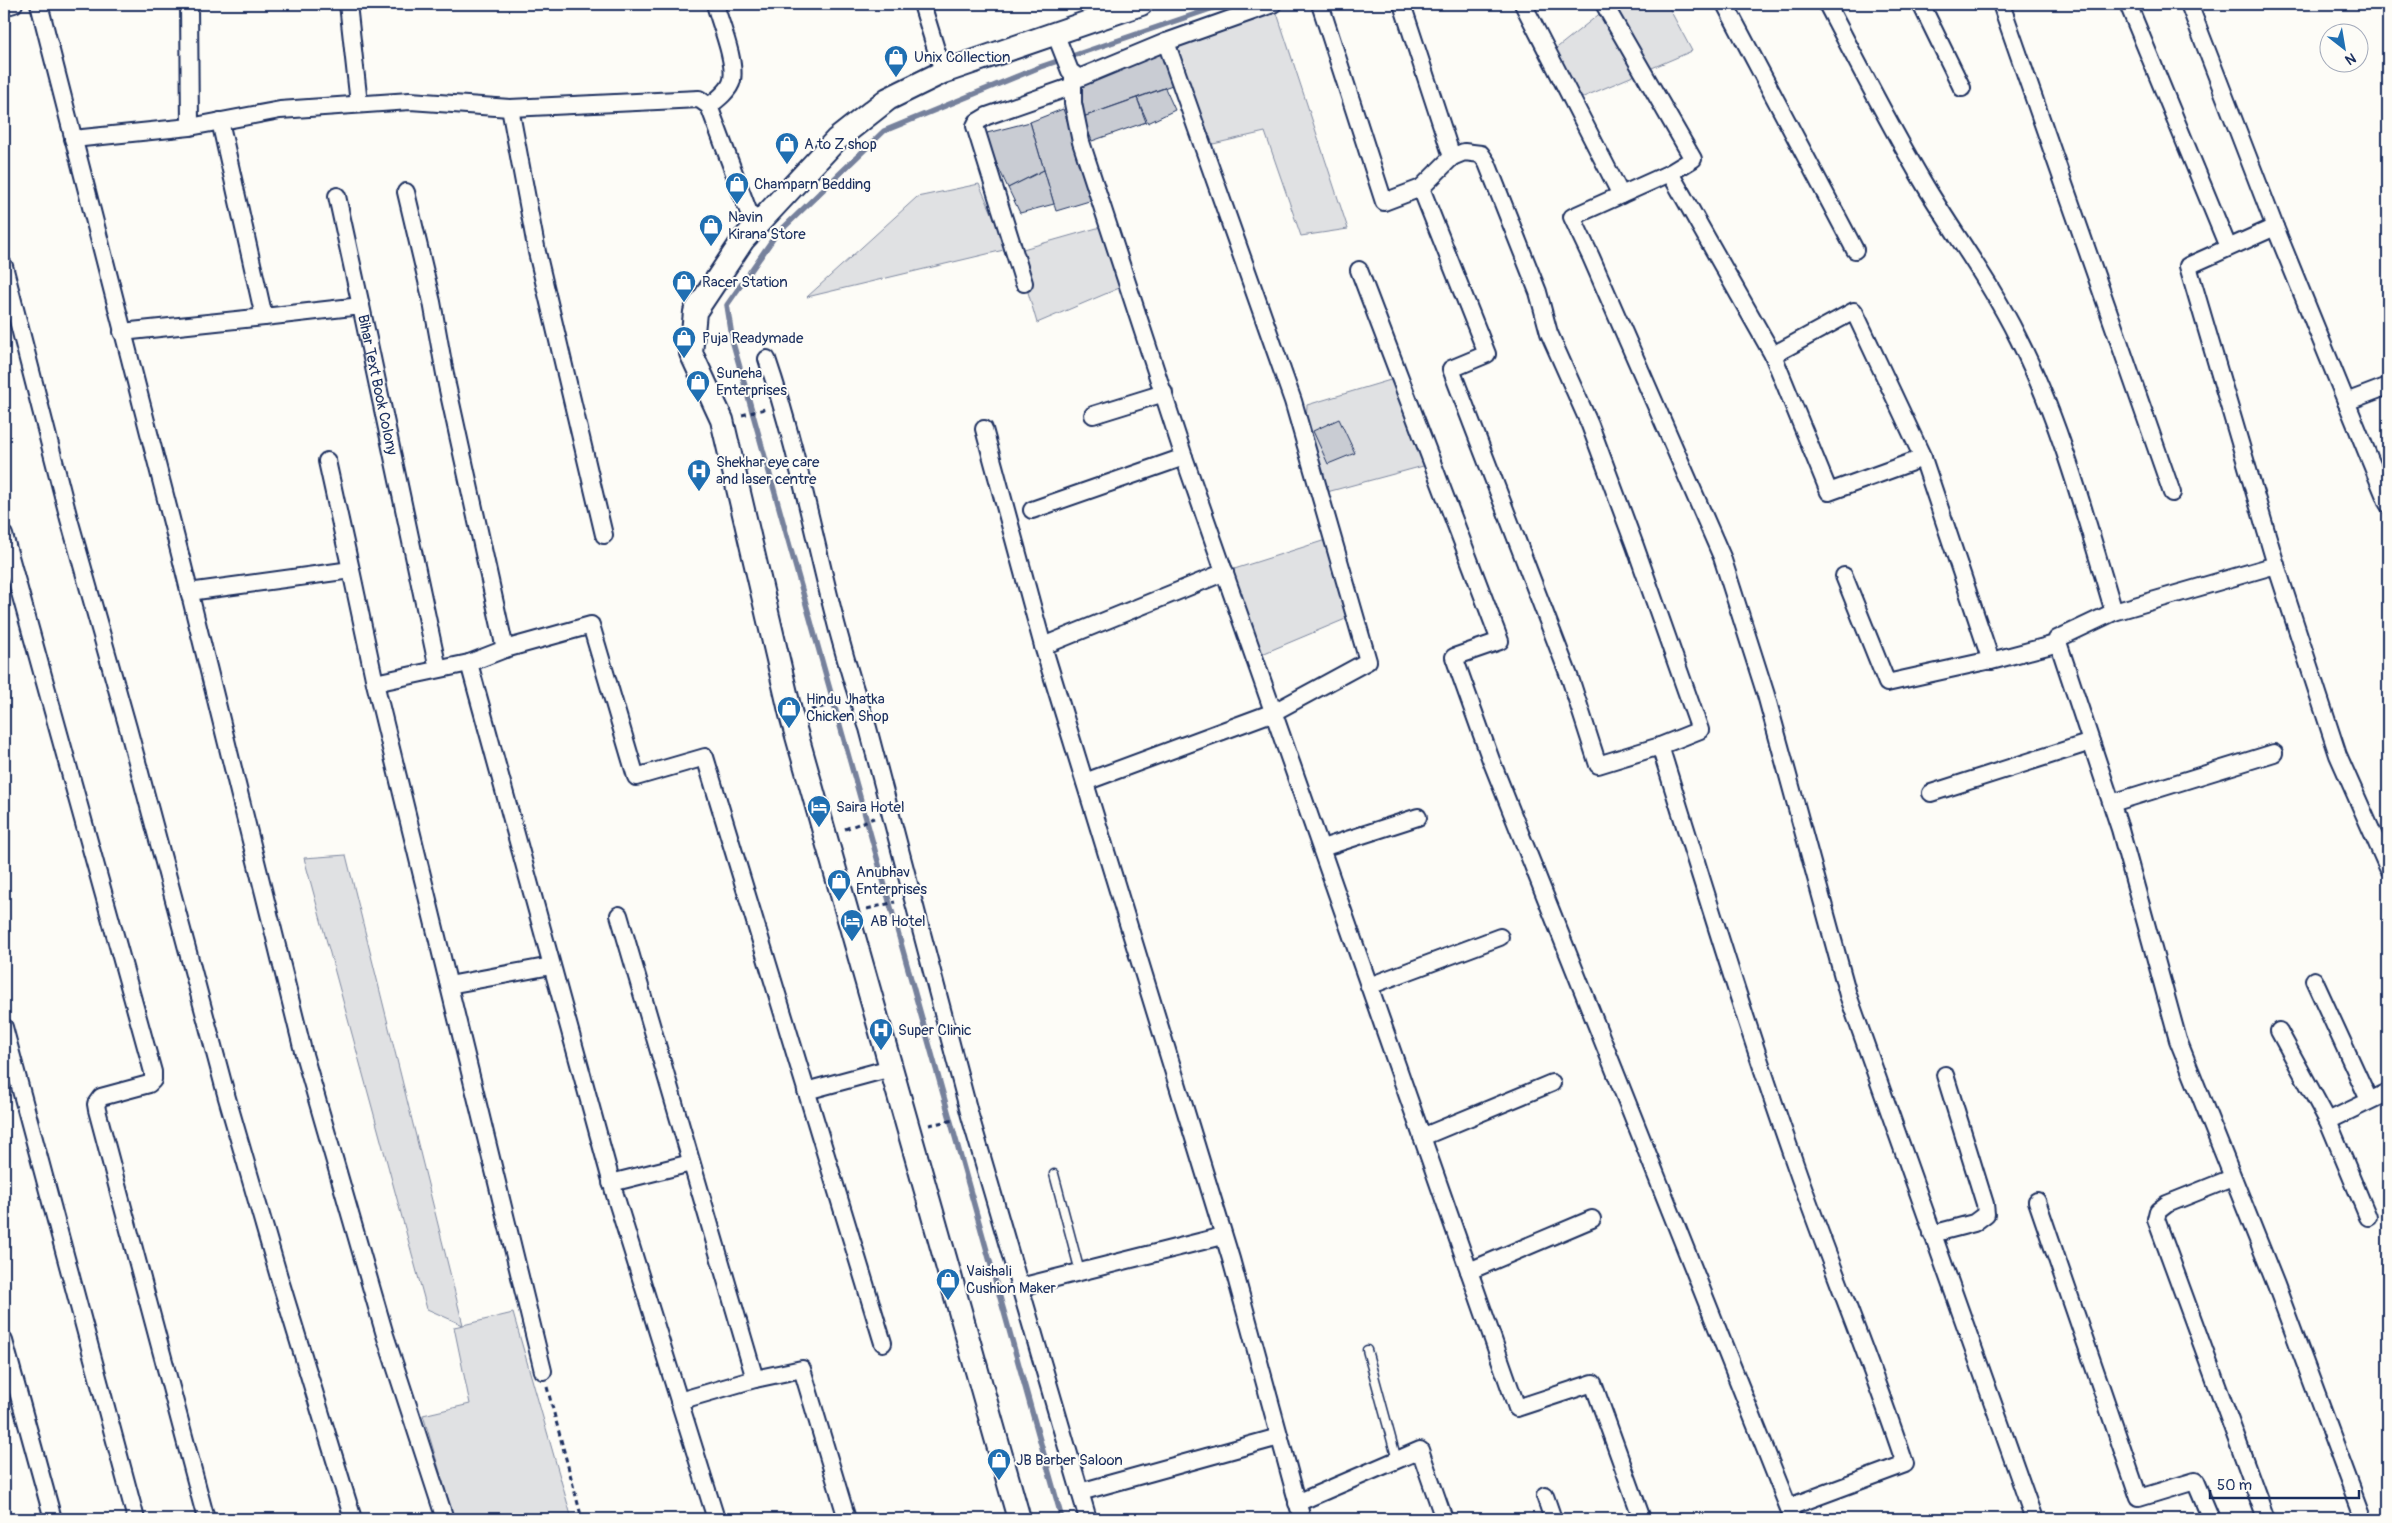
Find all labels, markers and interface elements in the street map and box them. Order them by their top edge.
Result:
north arrow [2320,22,2370,72]
shop icon: Unix Collection [883,44,909,78]
place label: Unix Collection [914,48,1010,67]
text: N [2342,49,2359,68]
shop icon: A to Z shop [774,131,800,165]
place label: A to Z shop [804,135,877,154]
shop icon: Champarn Bedding [724,171,750,205]
place label: Champarn Bedding [754,175,871,194]
place label: Navin Kirana Store [728,208,806,244]
shop icon: Navin Kirana Store [698,213,724,247]
shop icon: Racer Station [671,269,697,303]
place label: Racer Station [702,273,788,292]
street label: Bihar Text Book Colony [353,313,401,457]
shop icon: Puja Readymade [671,325,697,359]
place label: Puja Readymade [702,329,804,348]
place label: Suneha Enterprises [716,364,787,400]
shop icon: Suneha Enterprises [685,369,711,403]
place label: Shekhar eye care and laser centre [716,453,820,489]
hospital icon: Shekhar eye care and laser centre [686,458,712,492]
place label: Hindu Jhatka Chicken Shop [806,690,889,726]
shop icon: Hindu Jhatka Chicken Shop [776,695,802,729]
hotel icon: Saira Hotel [806,794,832,828]
place label: Saira Hotel [836,798,905,817]
place label: Anubhav Enterprises [856,863,927,899]
shop icon: Anubhav Enterprises [826,868,852,902]
hotel icon: AB Hotel [839,908,865,942]
place label: AB Hotel [870,912,926,931]
hospital icon: Super Clinic [868,1017,894,1051]
place label: Super Clinic [898,1021,972,1040]
place label: Vaishali Cushion Maker [966,1262,1056,1298]
shop icon: Vaishali Cushion Maker [935,1267,961,1301]
shop icon: JB Barber Saloon [986,1447,1012,1481]
place label: JB Barber Saloon [1016,1451,1123,1470]
scale bar [2210,1468,2358,1500]
text: 50 m [2217,1476,2252,1495]

